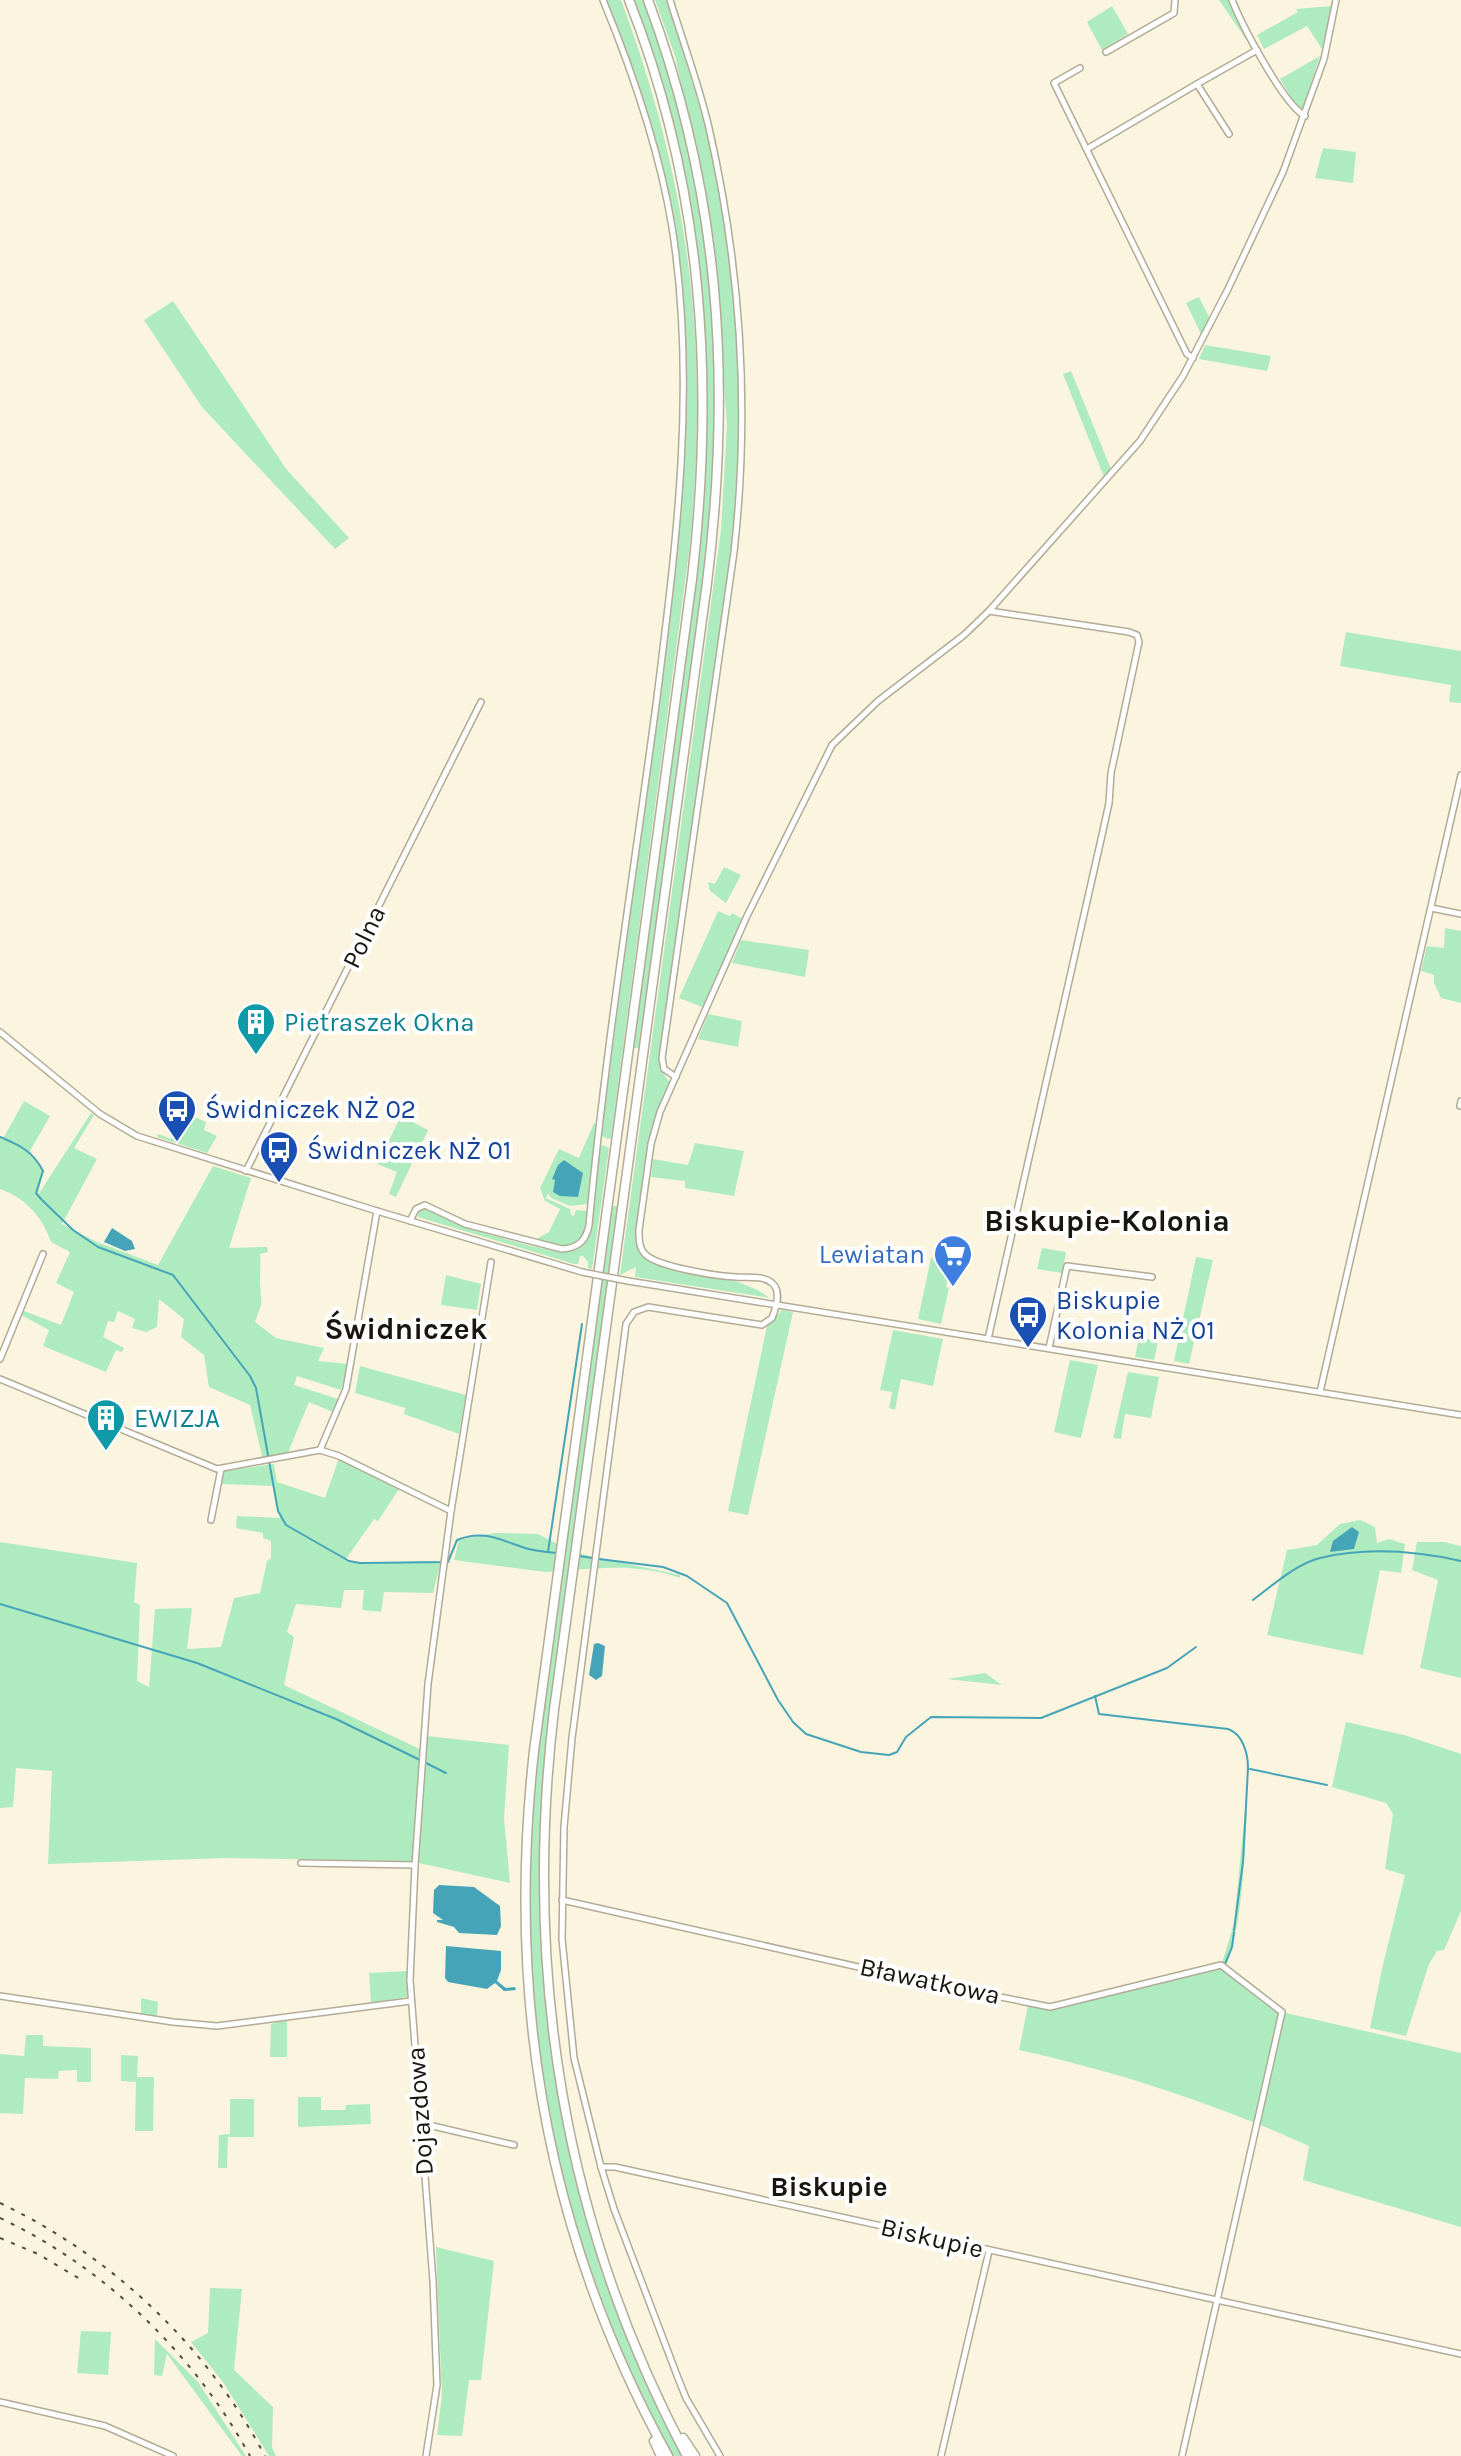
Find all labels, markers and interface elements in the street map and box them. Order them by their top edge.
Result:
street label: Polna [336,901,392,973]
building icon: Pietraszek Okna [235,1001,277,1056]
place label: Pietraszek Okna [284,1007,475,1038]
bus stop icon: Świdniczek NŻ 02 [156,1088,198,1143]
place label: Świdniczek NŻ 02 [205,1093,416,1125]
bus stop icon: Świdniczek NŻ 01 [258,1129,300,1184]
place label: Świdniczek NŻ 01 [307,1134,511,1166]
district label: Biskupie-Kolonia [984,1203,1230,1239]
supermarket icon: Lewiatan [932,1233,974,1288]
place label: Lewiatan [819,1239,925,1270]
place label: Biskupie Kolonia NŻ 01 [1056,1285,1215,1346]
bus stop icon: Biskupie Kolonia NŻ 01 [1007,1294,1049,1349]
district label: Świdniczek [324,1310,488,1347]
building icon: EWIZJA [85,1397,127,1452]
place label: EWIZJA [134,1403,220,1434]
street label: Bławatkowa [857,1951,1003,2011]
street label: Dojazdowa [400,2046,440,2176]
district label: Biskupie [770,2170,888,2203]
street label: Biskupie [878,2211,986,2265]

